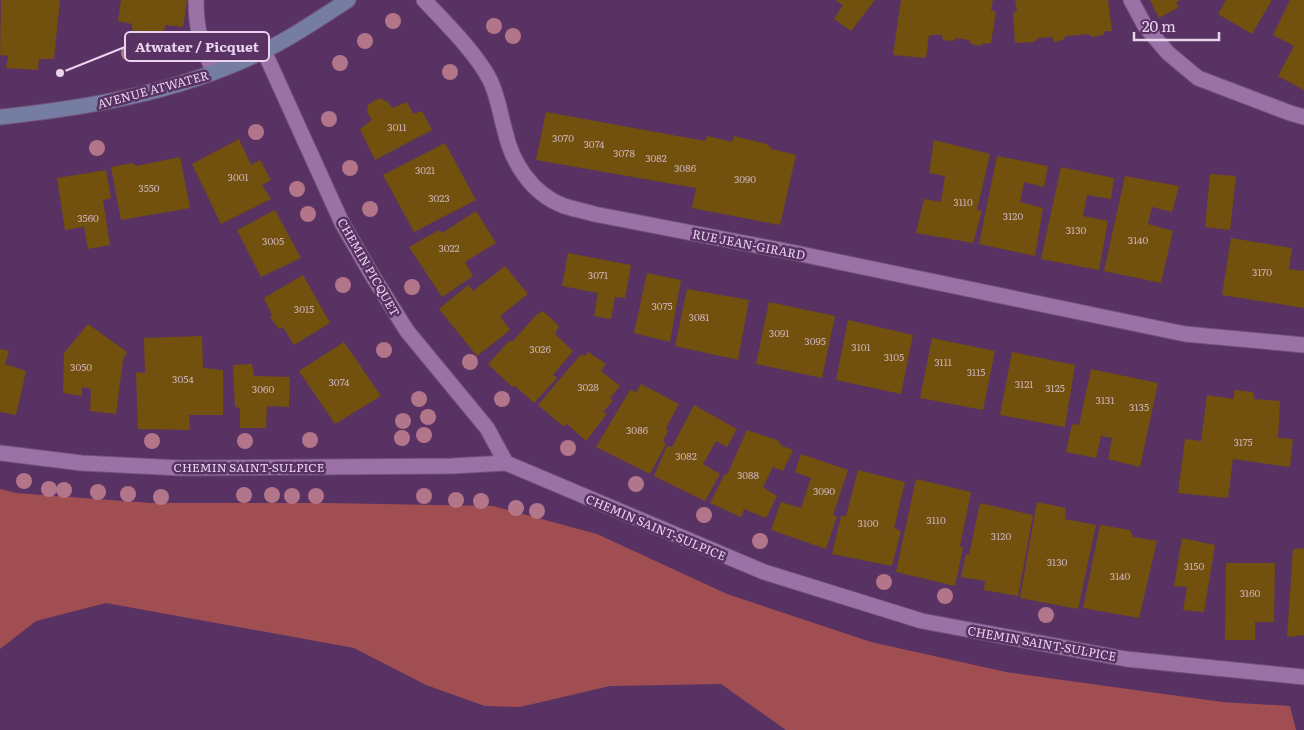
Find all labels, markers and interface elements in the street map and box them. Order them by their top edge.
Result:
scale bar [1134,10,1219,42]
text: 20 m [1142,14,1176,37]
callout: Atwater / Picquet [125,32,269,61]
text: Atwater / Picquet [135,36,260,56]
street label: AVENUE ATWATER [95,65,211,113]
house number: 3011 [387,119,407,134]
house number: 3070 [552,130,574,145]
house number: 3074 [583,136,605,151]
house number: 3078 [613,145,635,160]
house number: 3082 [645,150,667,165]
house number: 3086 [674,160,697,175]
house number: 3021 [415,162,435,177]
house number: 3001 [227,169,249,184]
house number: 3090 [734,171,756,186]
house number: 3550 [138,180,160,195]
house number: 3023 [428,190,450,205]
house number: 3110 [953,194,973,209]
house number: 3120 [1003,208,1023,223]
house number: 3560 [77,210,99,225]
street label: CHEMIN PICQUET [333,214,405,320]
house number: 3130 [1066,222,1087,237]
street label: RUE JEAN-GIRARD [691,224,807,264]
house number: 3140 [1128,232,1148,247]
house number: 3005 [262,233,284,248]
house number: 3022 [438,240,460,255]
house number: 3170 [1252,264,1272,279]
house number: 3071 [588,267,608,282]
house number: 3075 [651,298,673,313]
house number: 3015 [294,301,314,316]
house number: 3081 [689,309,709,324]
house number: 3091 [769,325,789,340]
house number: 3095 [804,333,826,348]
house number: 3101 [851,339,871,354]
house number: 3026 [529,341,551,356]
house number: 3105 [884,349,904,364]
house number: 3111 [934,354,952,369]
house number: 3050 [70,359,92,374]
house number: 3115 [967,364,985,379]
house number: 3054 [172,371,194,386]
house number: 3074 [328,374,350,389]
house number: 3121 [1015,376,1033,391]
house number: 3028 [577,379,599,394]
house number: 3125 [1045,380,1065,395]
house number: 3060 [252,381,274,396]
house number: 3131 [1096,392,1114,407]
house number: 3135 [1129,399,1149,414]
house number: 3086 [626,422,649,437]
house number: 3175 [1233,434,1253,449]
house number: 3082 [675,448,697,463]
street label: CHEMIN SAINT-SULPICE [174,458,325,476]
house number: 3088 [737,467,760,482]
house number: 3090 [813,483,835,498]
street label: CHEMIN SAINT-SULPICE [583,489,729,565]
house number: 3110 [926,512,946,527]
house number: 3100 [857,515,879,530]
house number: 3120 [991,528,1011,543]
house number: 3130 [1047,554,1068,569]
house number: 3150 [1184,558,1204,573]
house number: 3140 [1110,568,1130,583]
house number: 3160 [1240,585,1261,600]
street label: CHEMIN SAINT-SULPICE [966,621,1118,665]

